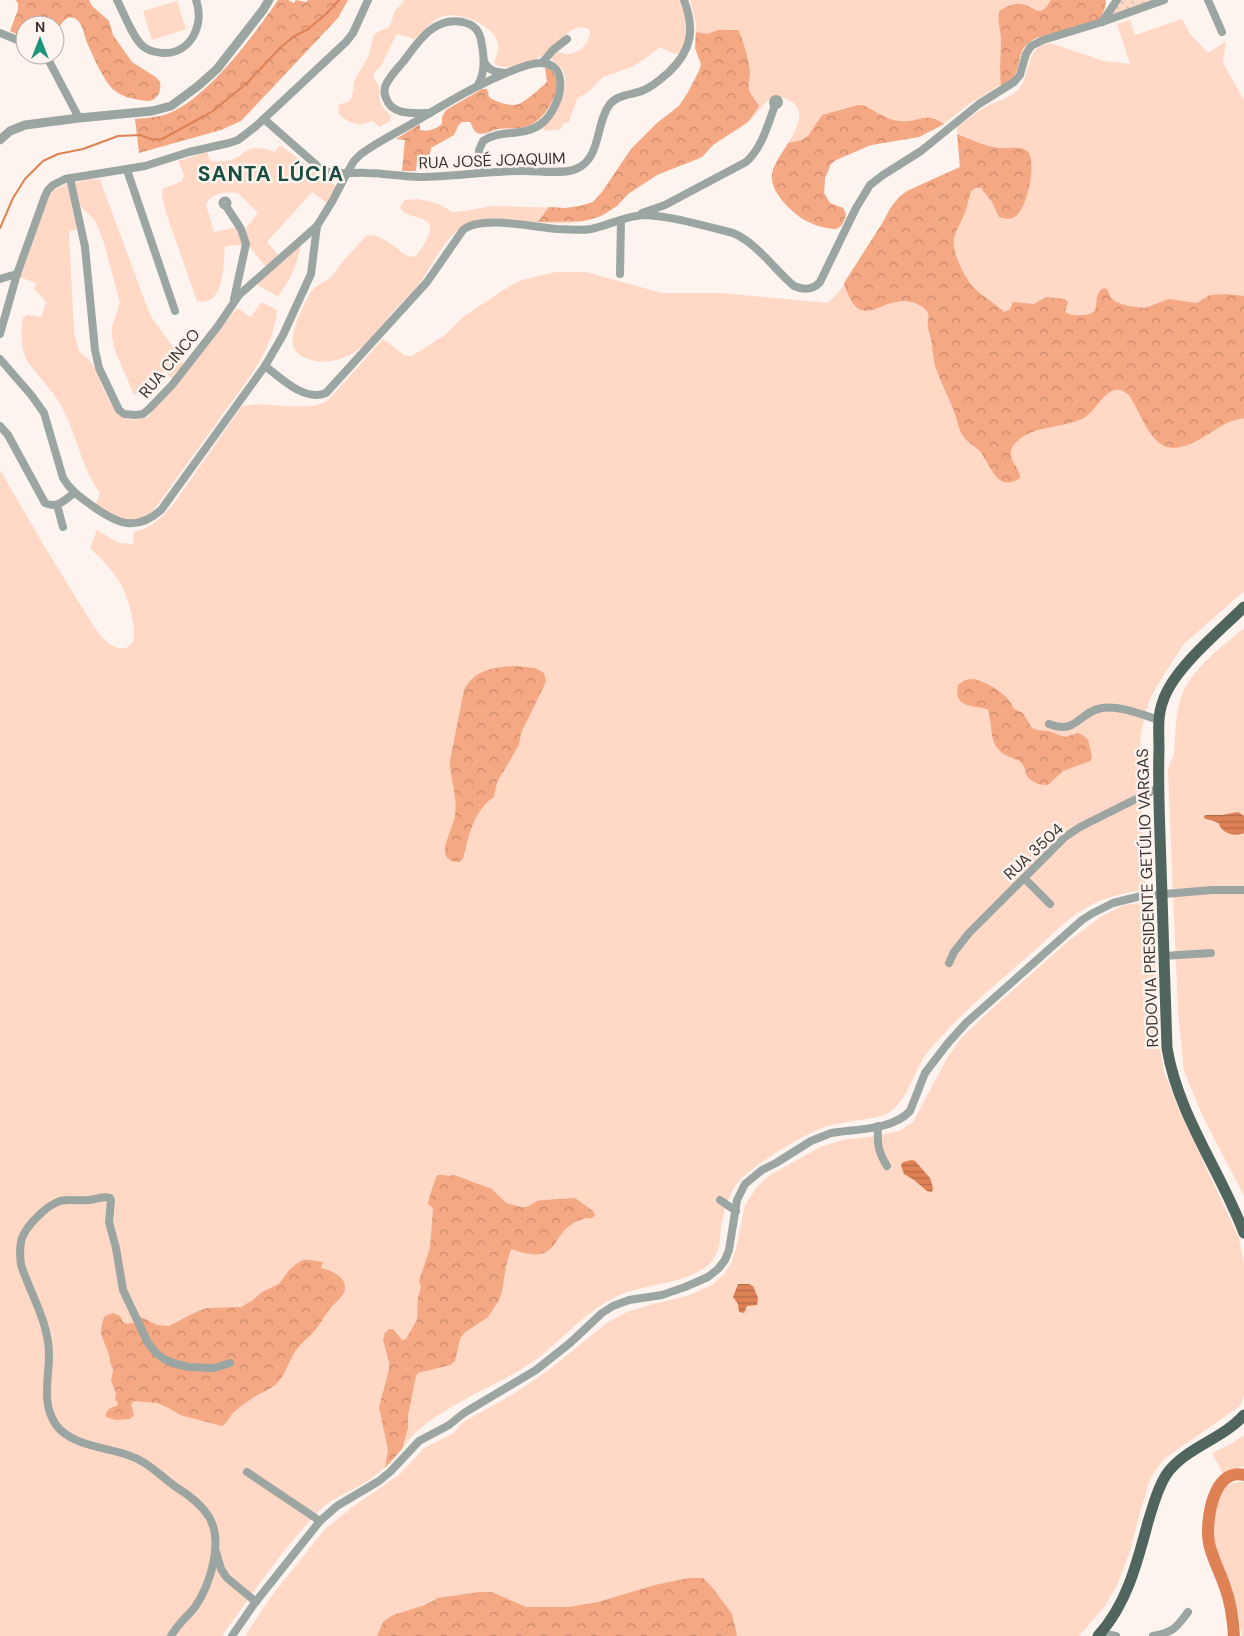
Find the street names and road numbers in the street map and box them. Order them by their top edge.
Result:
street label: RUA JOSÉ JOAQUIM [418,147,566,174]
street label: RUA CINCO [134,324,205,402]
street label: RODOVIA PRESIDENTE GETÚLIO VARGAS [1132,748,1163,1048]
street label: RUA 3504 [999,818,1068,884]

